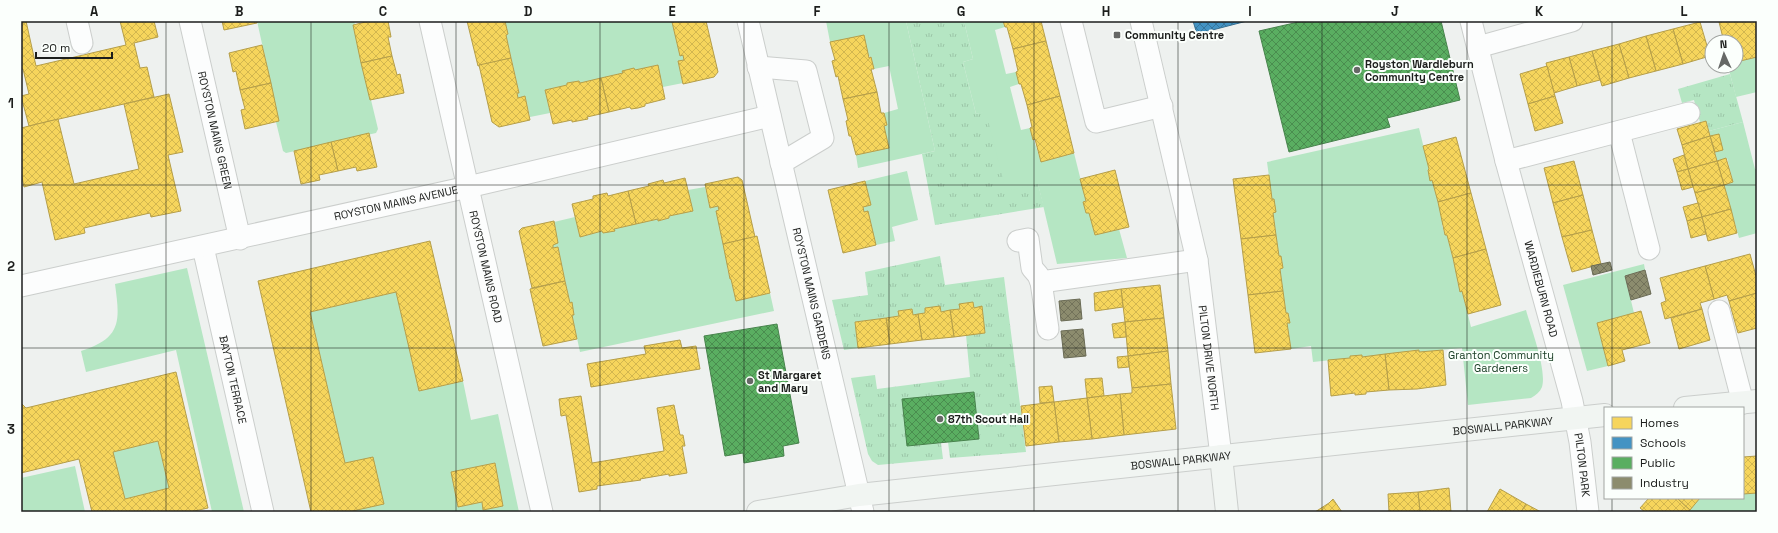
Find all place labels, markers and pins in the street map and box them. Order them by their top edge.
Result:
place label: Community Centre [1125,28,1224,42]
marker: Community Centre [1112,30,1122,40]
place label: Royston Wardieburn Community Centre [1365,57,1474,84]
marker: Royston Wardieburn Community Centre [1352,65,1362,75]
place label: St Margaret and Mary [758,368,821,395]
marker: St Margaret and Mary [745,376,755,386]
place label: 87th Scout Hall [948,412,1029,426]
marker: 87th Scout Hall [935,414,945,424]

